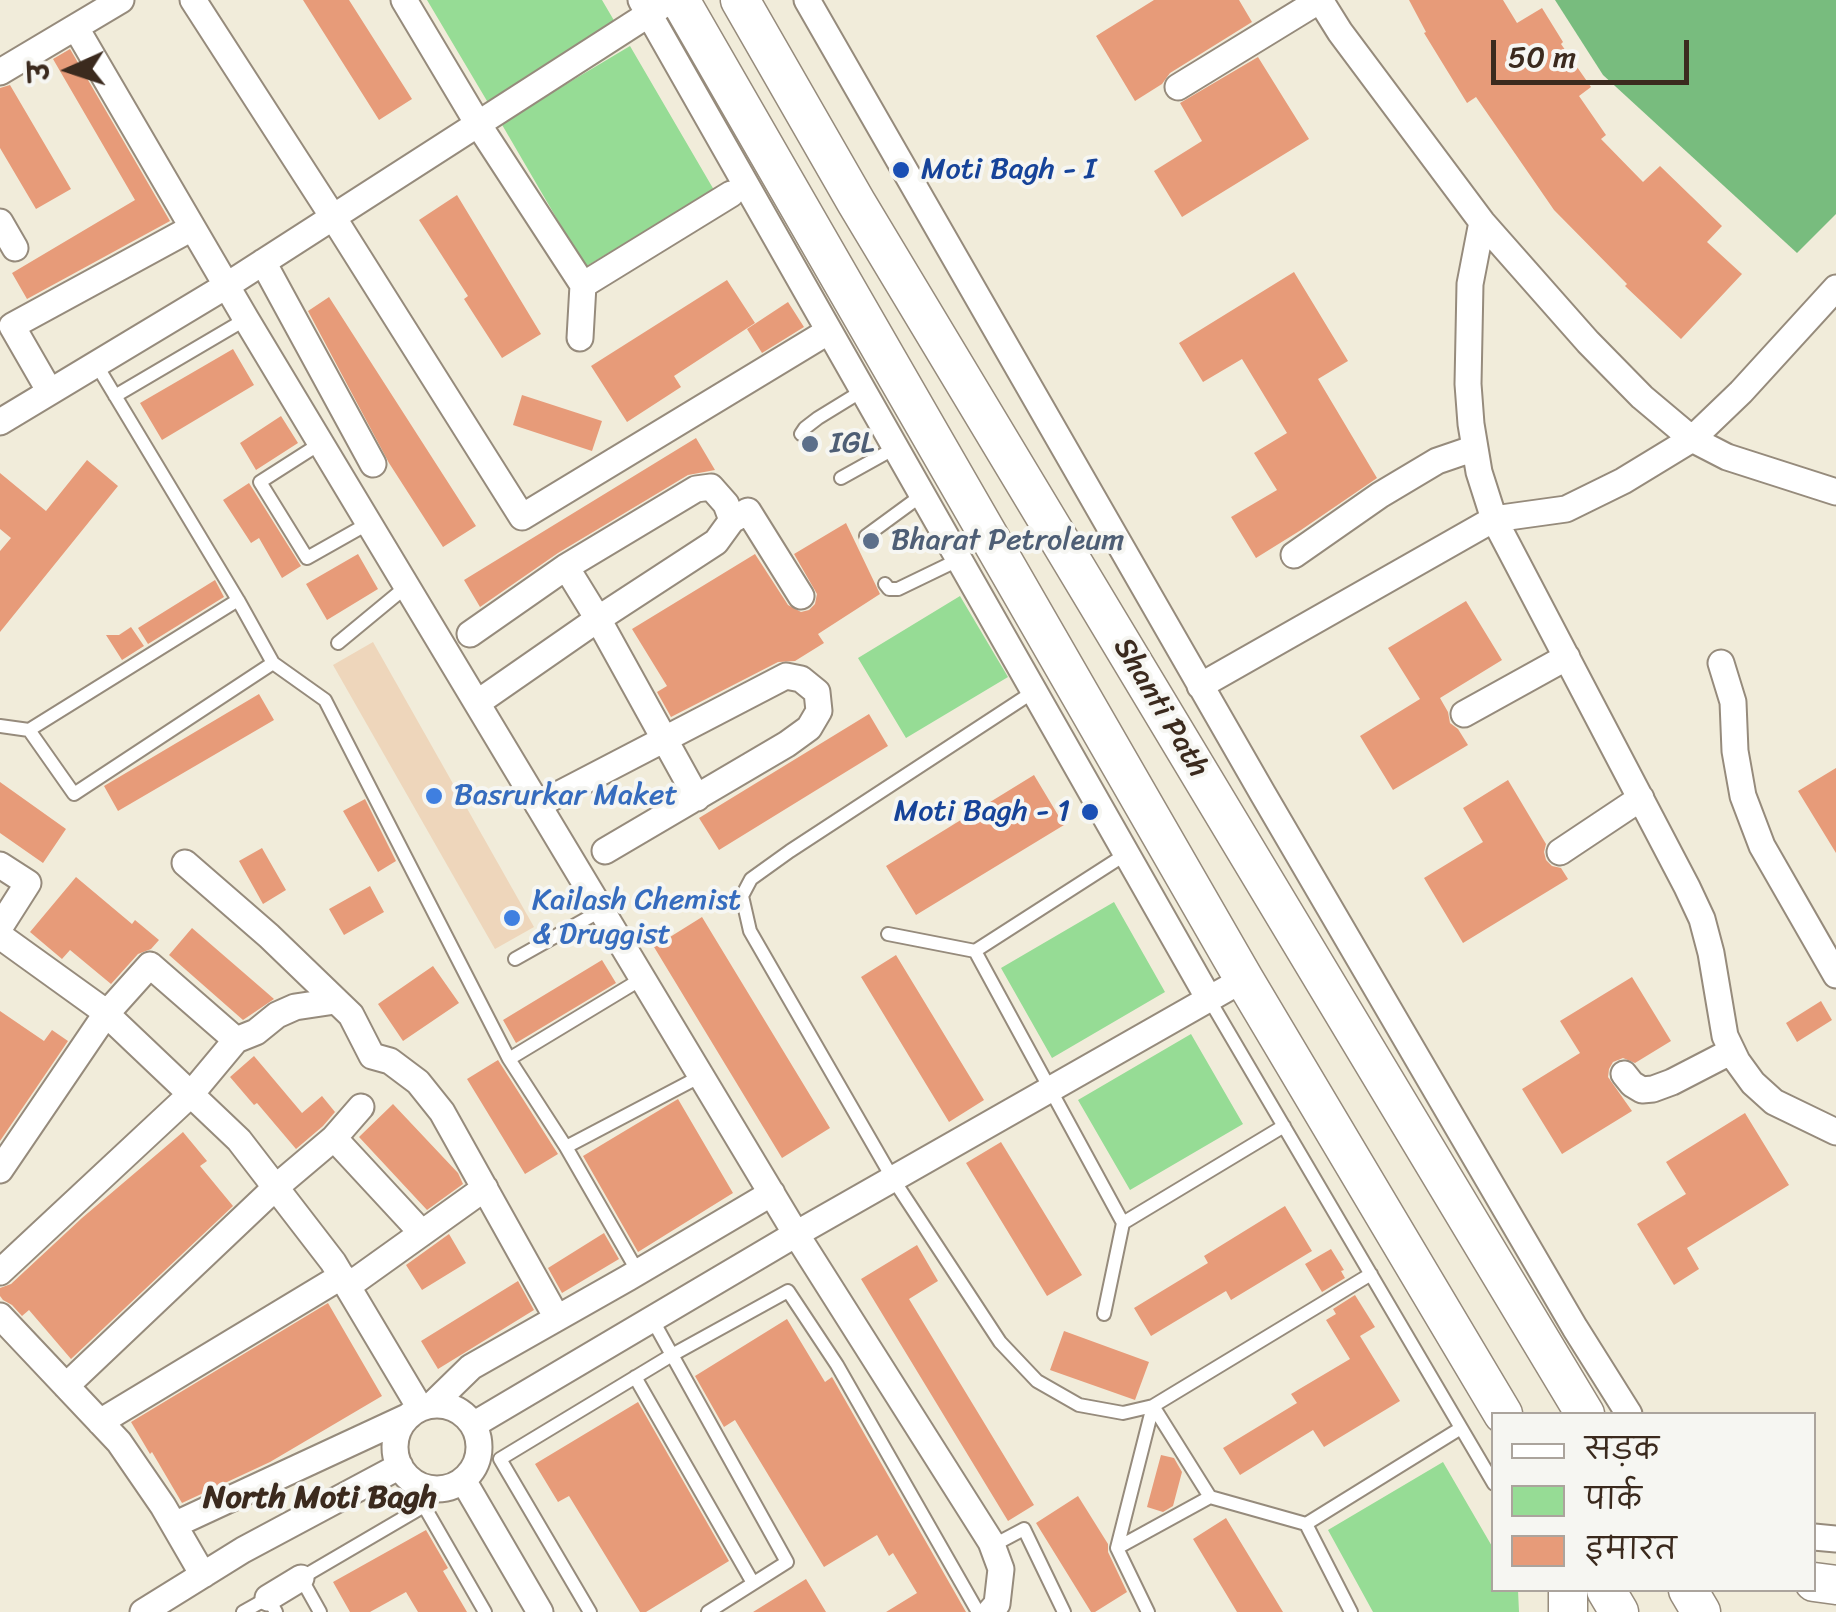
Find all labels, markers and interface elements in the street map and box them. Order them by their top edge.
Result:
north arrow [20,20,120,120]
scale bar [1496,20,1694,82]
text: 50 m [1508,30,1576,84]
text: उ [15,61,64,82]
place label: Moti Bagh - I [921,152,1096,188]
marker: Moti Bagh - I [890,159,912,181]
place label: IGL [830,426,874,462]
marker: IGL [799,433,821,455]
place label: Bharat Petroleum [891,523,1124,559]
marker: Bharat Petroleum [860,530,882,552]
street label: Shanti Path [1104,632,1216,784]
place label: Basrurkar Maket [454,778,678,814]
marker: Basrurkar Maket [423,785,445,807]
place label: Moti Bagh - 1 [894,794,1070,830]
marker: Moti Bagh - 1 [1079,801,1101,823]
place label: Kailash Chemist & Druggist [532,883,741,954]
marker: Kailash Chemist & Druggist [501,907,523,929]
legend [1491,1412,1816,1592]
text: सड़क [1585,1422,1659,1476]
text: पार्क [1585,1472,1642,1526]
district label: North Moti Bagh [203,1480,437,1518]
text: इमारत [1585,1522,1677,1576]

